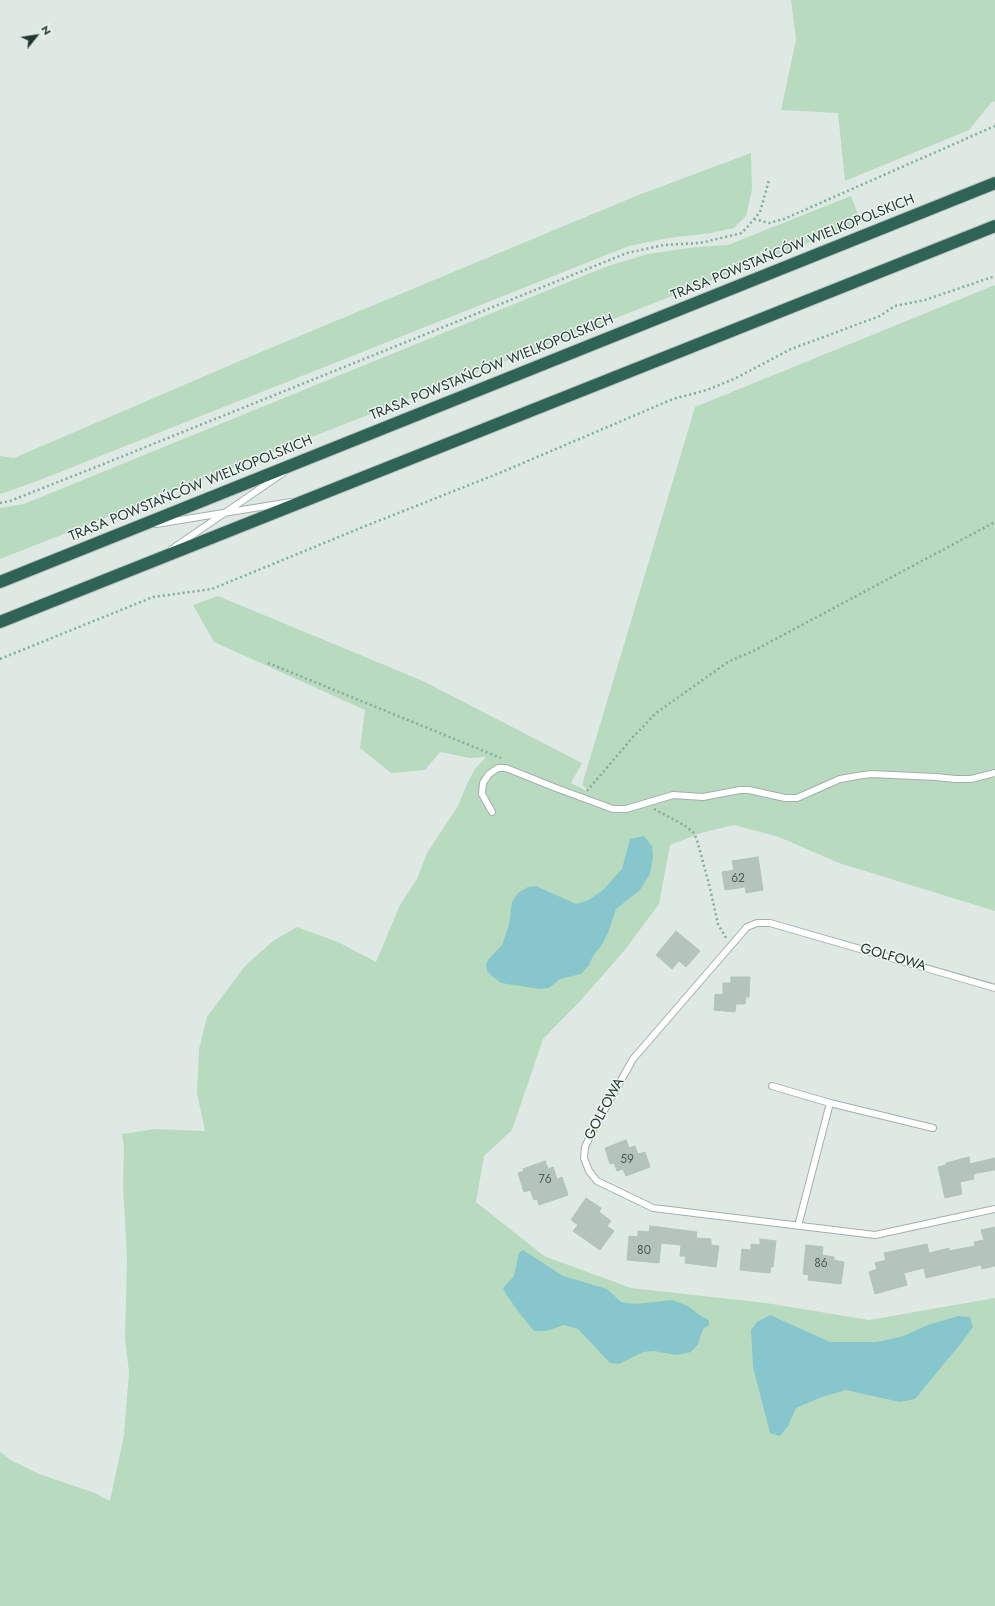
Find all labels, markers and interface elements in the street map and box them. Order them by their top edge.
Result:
north arrow [16,16,56,56]
text: N [37,22,56,38]
street label: TRASA POWSTAŃCÓW WIELKOPOLSKICH [669,191,917,305]
street label: TRASA POWSTAŃCÓW WIELKOPOLSKICH [368,311,616,425]
street label: TRASA POWSTAŃCÓW WIELKOPOLSKICH [67,432,315,546]
house number: 62 [731,872,745,886]
street label: GOLFOWA [858,941,928,975]
street label: GOLFOWA [582,1075,628,1143]
house number: 59 [620,1153,634,1167]
house number: 76 [538,1173,552,1187]
house number: 80 [637,1244,651,1258]
house number: 86 [814,1257,828,1271]

